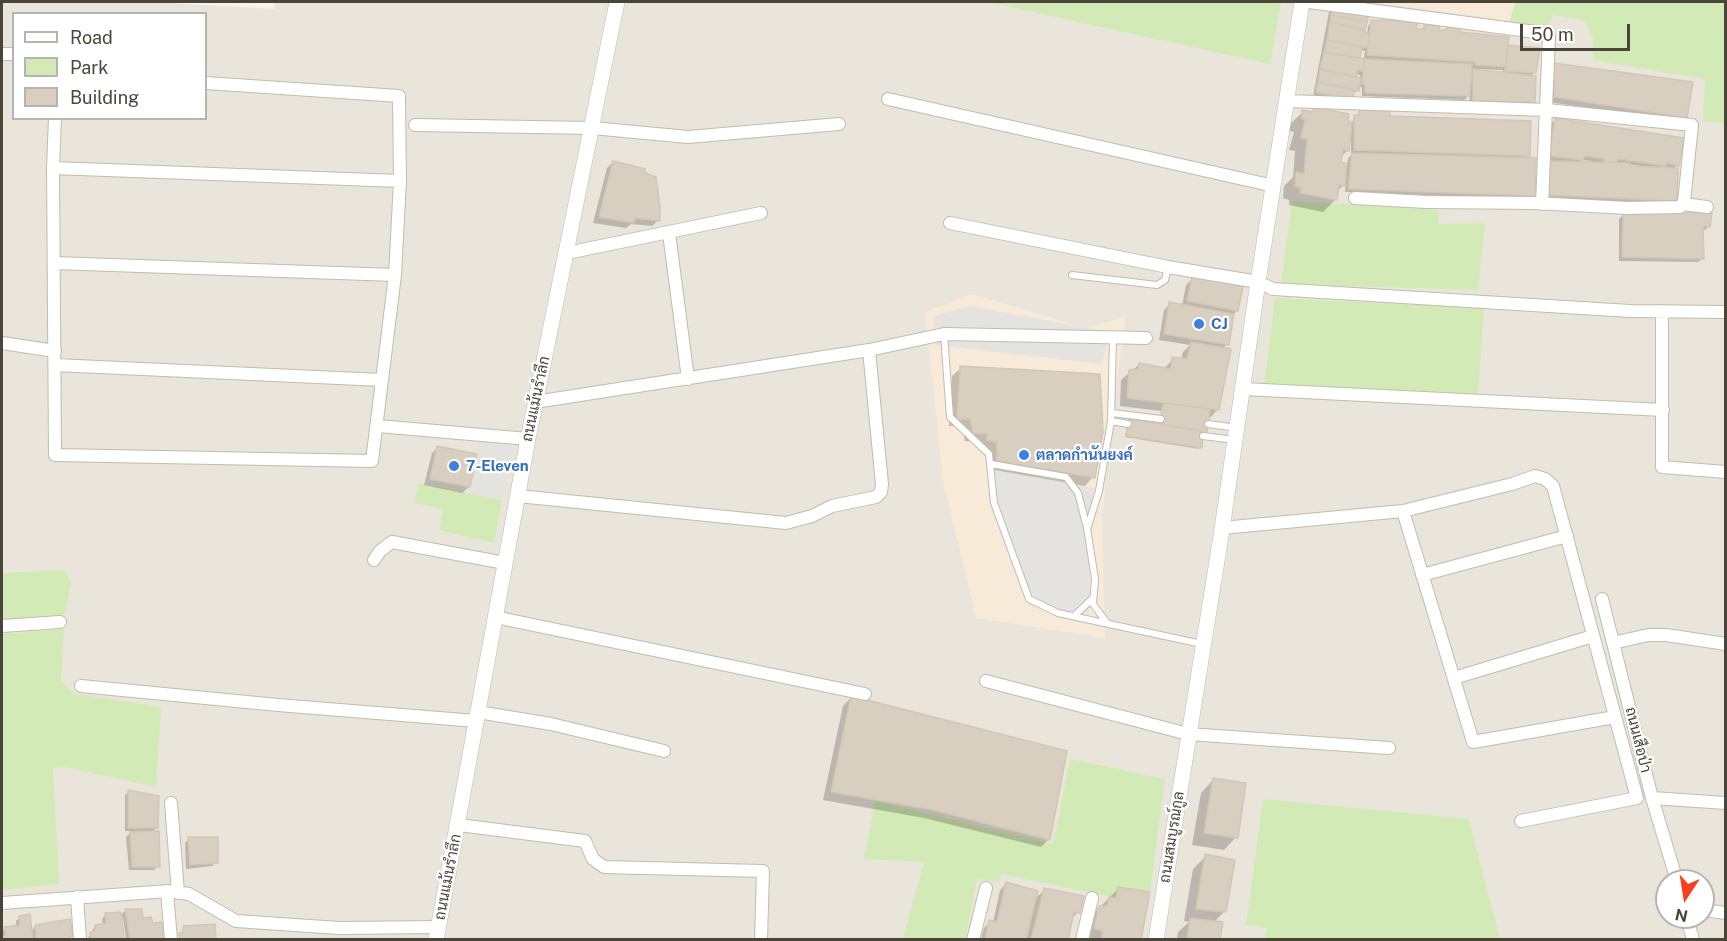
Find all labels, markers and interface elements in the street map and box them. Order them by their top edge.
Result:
legend [12,12,207,120]
scale bar [1523,12,1632,50]
text: 50 m [1531,24,1574,45]
text: Road [70,27,113,48]
text: Park [70,57,108,78]
text: Building [70,87,139,108]
place label: CJ [1211,315,1228,333]
marker: CJ [1192,317,1206,331]
street label: ถนนแม้นรำลึก [518,355,554,443]
place label: ตลาดกำนันยงค์ [1036,446,1133,464]
marker: ตลาดกำนันยงค์ [1017,448,1031,462]
place label: 7-Eleven [466,457,529,475]
marker: 7-Eleven [447,459,461,473]
street label: ถนนเสือป่า [1621,705,1655,775]
street label: ถนนสมบูรณ์กูล [1156,790,1188,884]
street label: ถนนแม้นรำลึก [431,833,465,921]
north arrow [1655,869,1715,929]
text: N [1673,905,1690,926]

